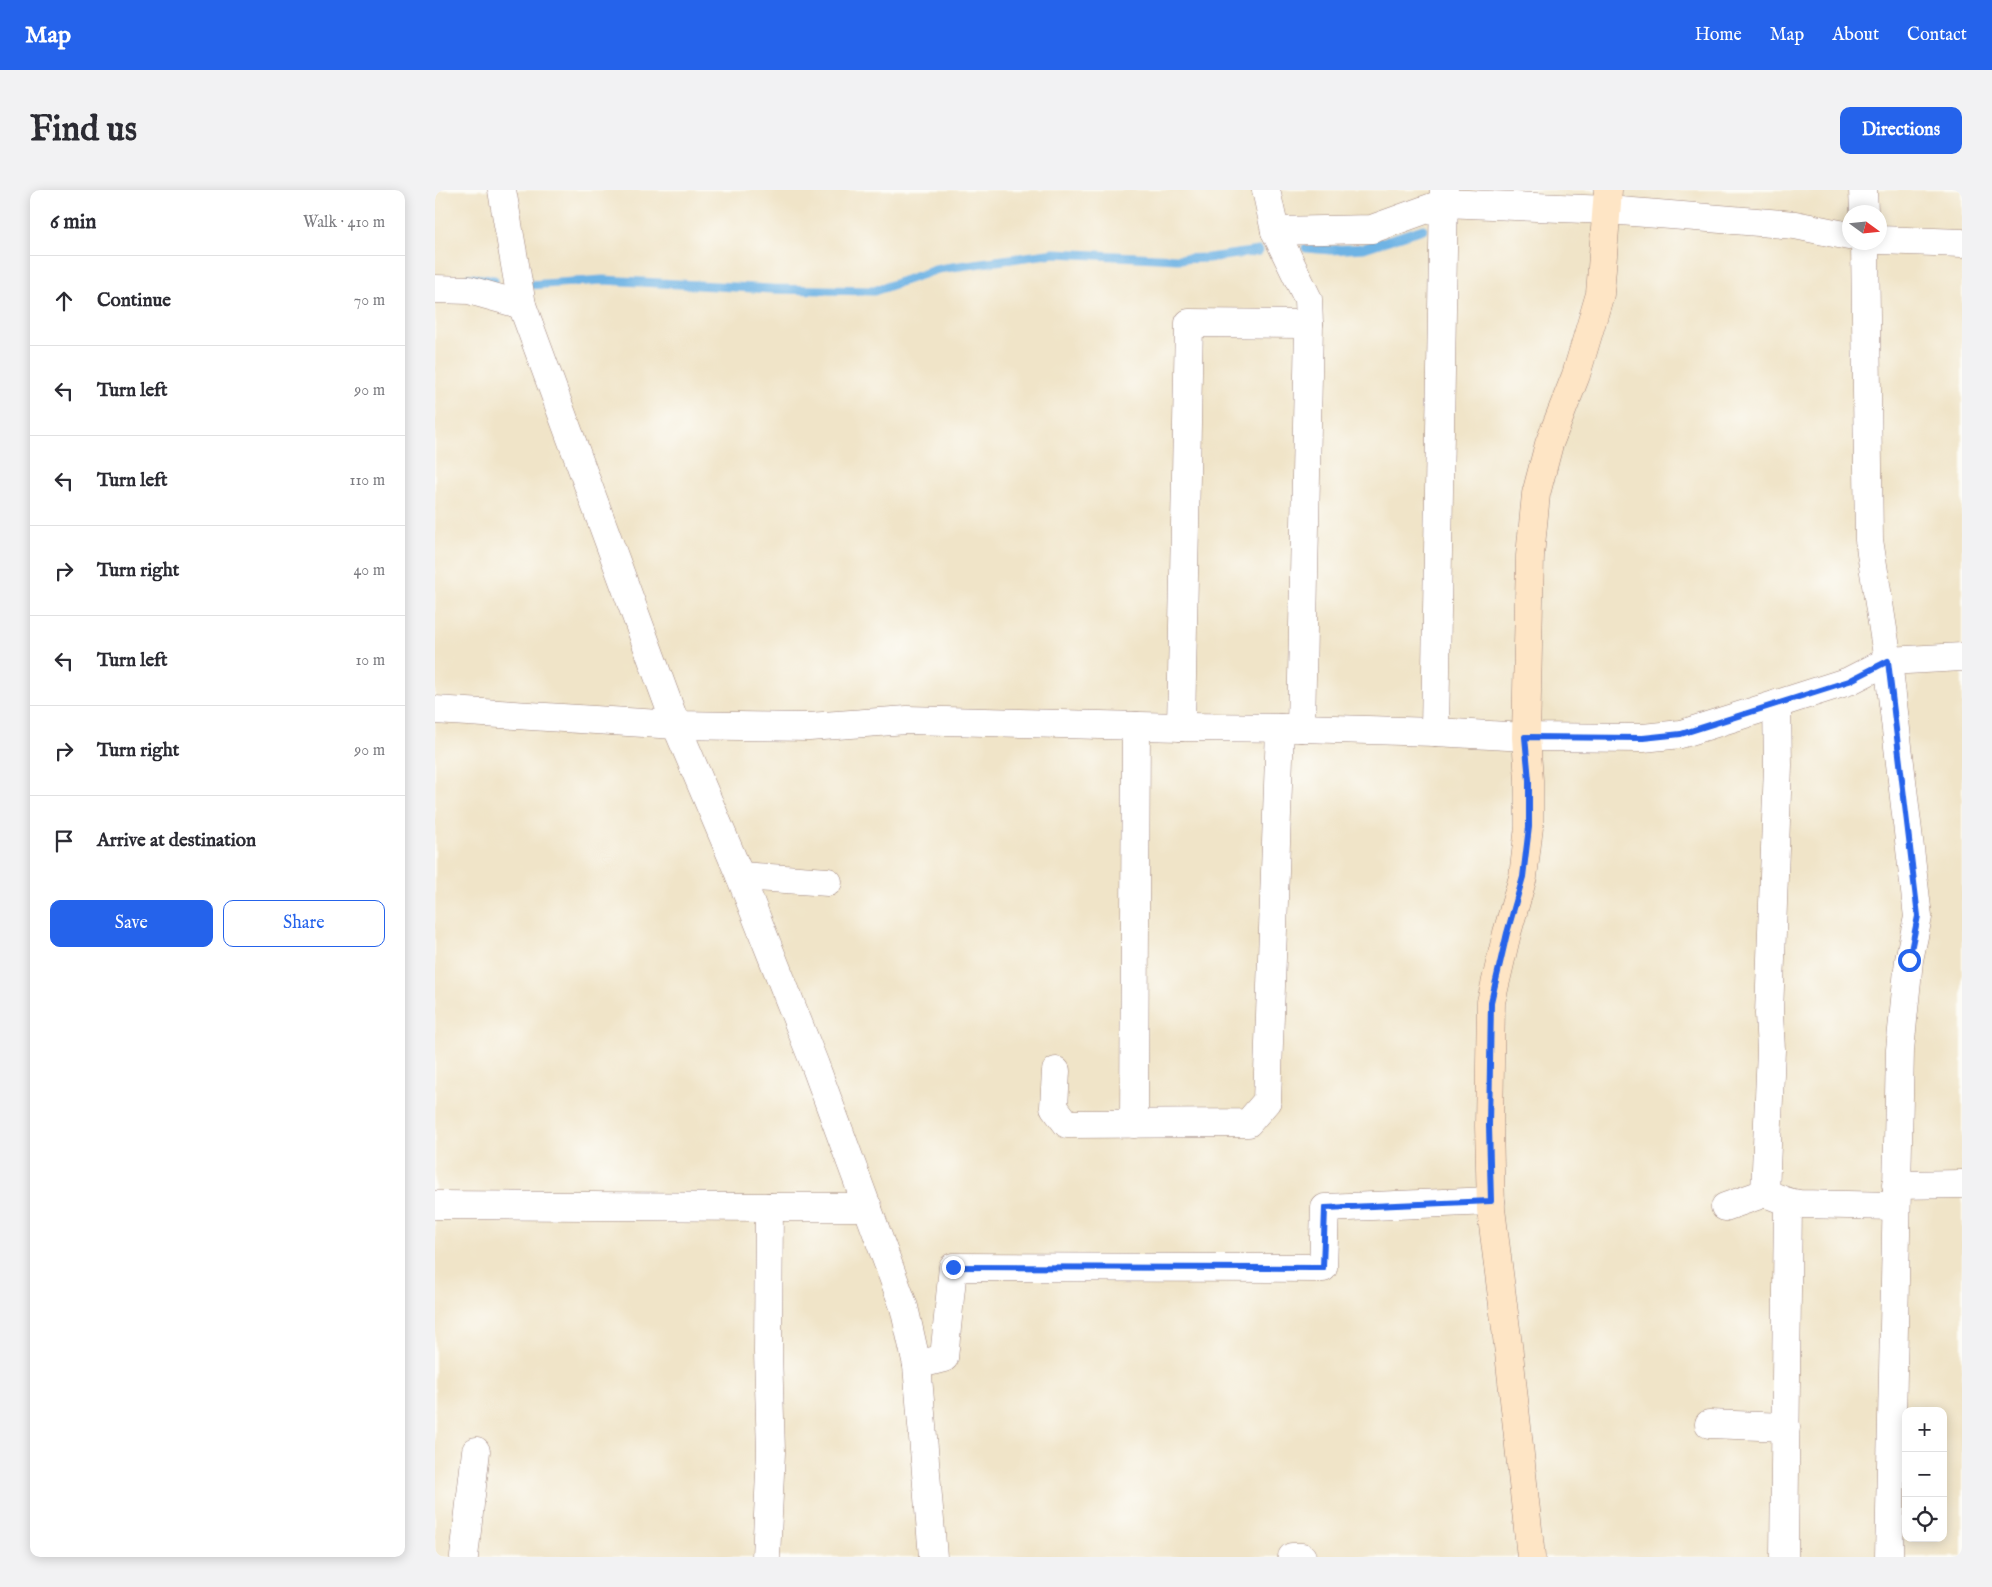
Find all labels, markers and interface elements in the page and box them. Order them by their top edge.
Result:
text: Map [25,20,71,51]
text: Home [1695,24,1742,47]
text: Map [1770,24,1804,47]
text: About [1832,24,1879,47]
text: Contact [1907,24,1967,47]
button: Directions [1840,107,1962,154]
text: Find us [30,108,137,153]
north arrow [1842,205,1887,250]
text: 6 min [50,209,96,236]
text: Walk · 410 m [303,213,385,233]
icon: ahead [50,287,78,315]
text: Continue [97,289,171,313]
text: 70 m [354,291,385,311]
icon: left [50,377,78,405]
text: Turn left [97,379,168,403]
text: 90 m [354,381,385,401]
icon: left [50,467,78,495]
text: Turn left [97,469,168,493]
text: 110 m [349,471,385,491]
icon: right [50,557,78,585]
text: Turn right [97,559,179,583]
text: 40 m [353,561,385,581]
icon: left [50,647,78,675]
text: Turn left [97,649,168,673]
text: 10 m [355,651,385,671]
icon: right [50,737,78,765]
text: Turn right [97,739,179,763]
text: 90 m [354,741,385,761]
icon: arrive [50,827,78,855]
text: Arrive at destination [97,829,256,853]
button: Save [50,900,213,947]
button: Share [223,900,385,947]
route start [1898,949,1921,972]
route end [942,1256,965,1279]
map controls [1902,1407,1947,1542]
button: + [1902,1407,1947,1452]
button: − [1902,1452,1947,1497]
button: locate [1902,1497,1947,1542]

